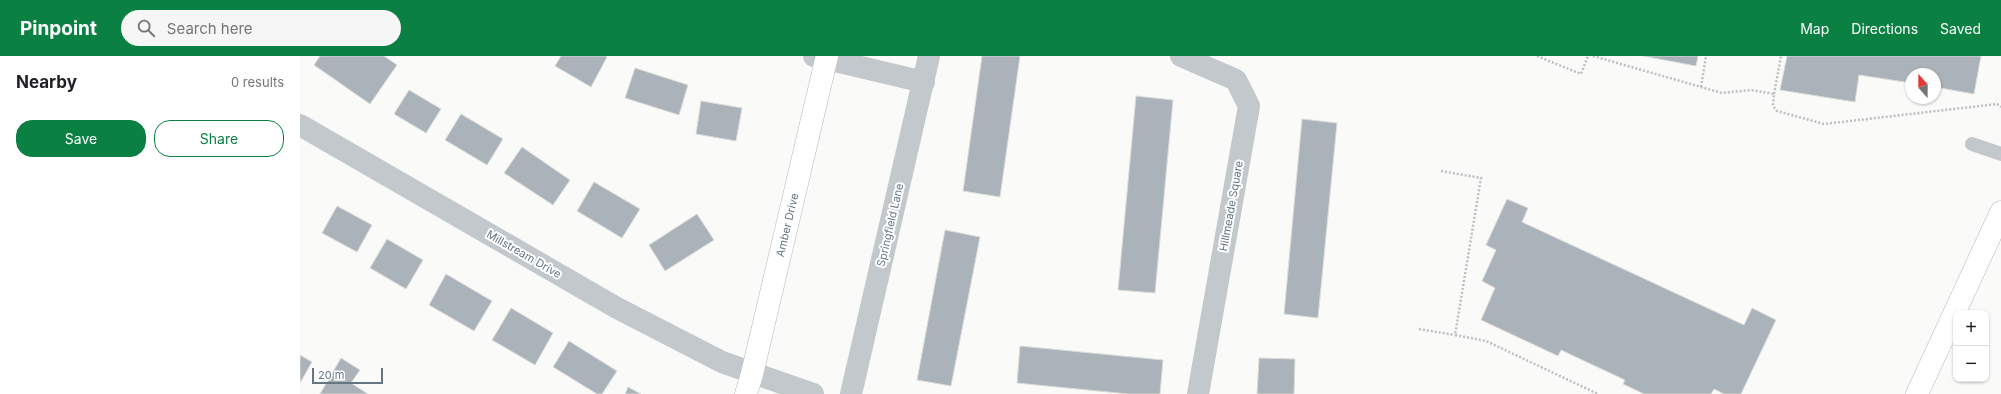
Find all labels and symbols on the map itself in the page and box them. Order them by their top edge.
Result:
north arrow [1905,68,1941,104]
street label: Hillmeade Square [1216,160,1246,252]
street label: Springfield Lane [874,182,906,268]
street label: Amber Drive [773,192,801,258]
street label: Millstream Drive [484,227,564,281]
scale bar [312,366,383,385]

